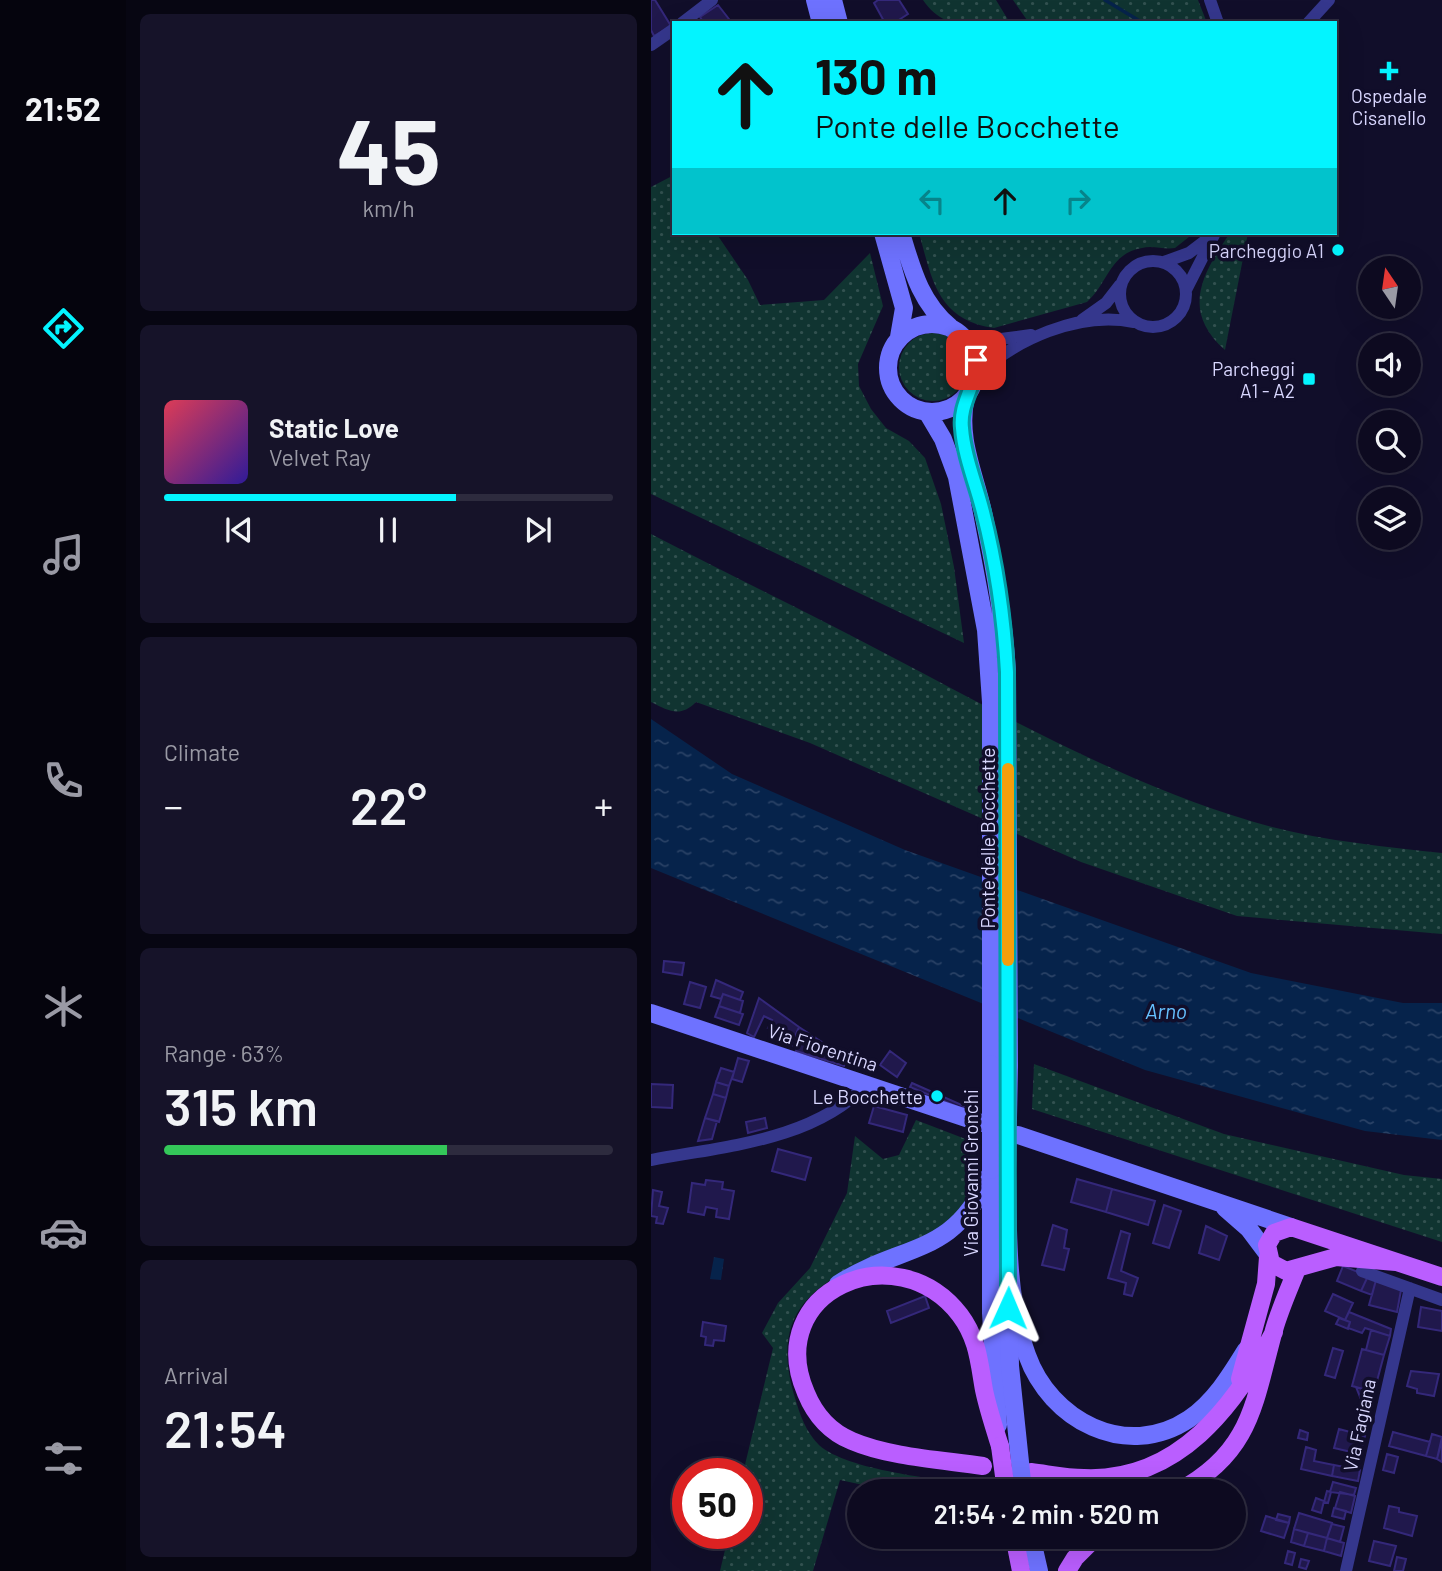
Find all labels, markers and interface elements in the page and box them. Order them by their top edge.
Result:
text: 130 m [815,46,937,105]
icon: ahead [700,49,791,140]
marker: Ospedale Cisanello [1379,61,1399,81]
place label: Ospedale Cisanello [1351,84,1427,129]
text: 21:52 [25,89,101,127]
text: 45 [336,94,441,203]
text: Ponte delle Bocchette [815,106,1120,144]
icon: left [913,182,951,220]
icon: ahead [986,182,1024,220]
icon: right [1059,182,1097,220]
text: km/h [362,194,415,222]
place label: Parcheggio A1 [1209,239,1324,262]
marker: Parcheggio A1 [1330,242,1346,258]
north arrow [1358,256,1421,318]
map controls [1358,256,1421,550]
icon: directions [39,304,88,353]
pin [946,330,1006,390]
button: sound [1358,333,1421,396]
icon: arrive [957,341,995,379]
place label: Parcheggi A1 - A2 [1212,357,1295,402]
marker: Parcheggi A1 - A2 [1301,371,1317,387]
button: search [1358,410,1421,473]
text: Static Love [269,412,399,443]
text: Velvet Ray [269,443,371,471]
button: layers [1358,487,1421,550]
icon: previous [220,511,258,549]
icon: pause [369,511,407,549]
icon: next [519,511,557,549]
icon: music [39,530,88,579]
text: Climate [164,738,240,766]
street label: Ponte delle Bocchette [976,748,999,928]
icon: phone [39,756,88,805]
text: 22° [350,773,427,835]
text: − [164,782,183,828]
text: + [594,782,613,828]
icon: climate [39,982,88,1031]
water label: Arno [1145,998,1187,1023]
street label: Via Fiorentina [765,1018,881,1076]
text: Range · 63% [164,1039,284,1067]
text: 315 km [164,1074,318,1136]
place label: Le Bocchette [813,1085,923,1108]
marker: Le Bocchette [929,1088,945,1104]
street label: Via Giovanni Gronchi [959,1089,982,1257]
icon: car [39,1208,88,1257]
position arrow [971,1271,1045,1345]
text: Arrival [164,1361,228,1389]
street label: Via Fagiana [1338,1377,1380,1473]
text: 21:54 [164,1396,287,1458]
icon: filters [39,1434,88,1483]
speed limit sign: 50 [672,1458,763,1549]
text: 21:54 · 2 min · 520 m [934,1498,1159,1529]

